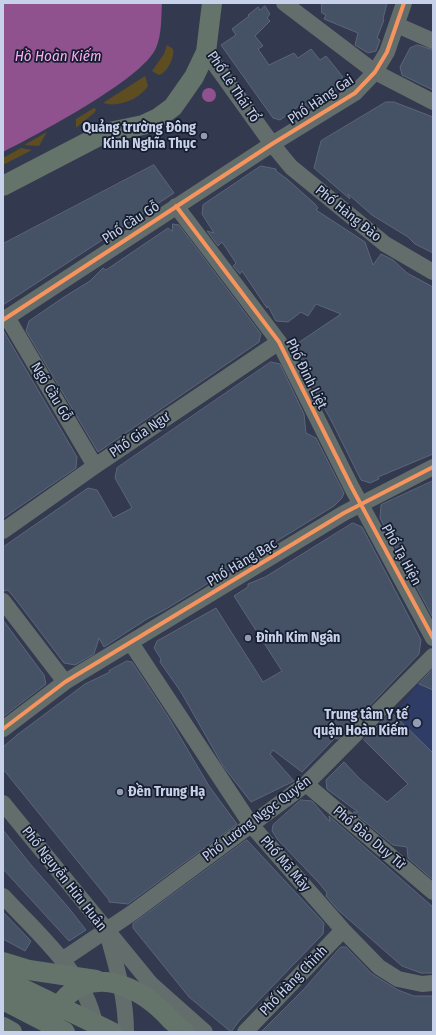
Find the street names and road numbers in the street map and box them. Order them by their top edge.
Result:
street label: Phố Lê Thái Tổ [203,48,263,126]
street label: Phố Hàng Gai [285,72,357,128]
street label: Phố Hàng Đào [312,182,384,246]
street label: Phố Cầu Gỗ [99,198,163,248]
street label: Phố Đinh Liệt [282,336,330,412]
street label: Ngõ Cầu Gỗ [27,360,75,424]
street label: Phố Gia Ngư [107,409,173,461]
street label: Phố Tạ Hiện [377,521,425,589]
street label: Phố Hàng Bạc [204,536,280,590]
street label: Phố Lương Ngọc Quyến [199,773,315,865]
street label: Phố Đào Duy Từ [329,803,409,873]
street label: Phố Nguyễn Hữu Huân [18,823,110,935]
street label: Phố Mã Mây [256,833,314,895]
street label: Phố Hàng Chĩnh [257,943,331,1019]

